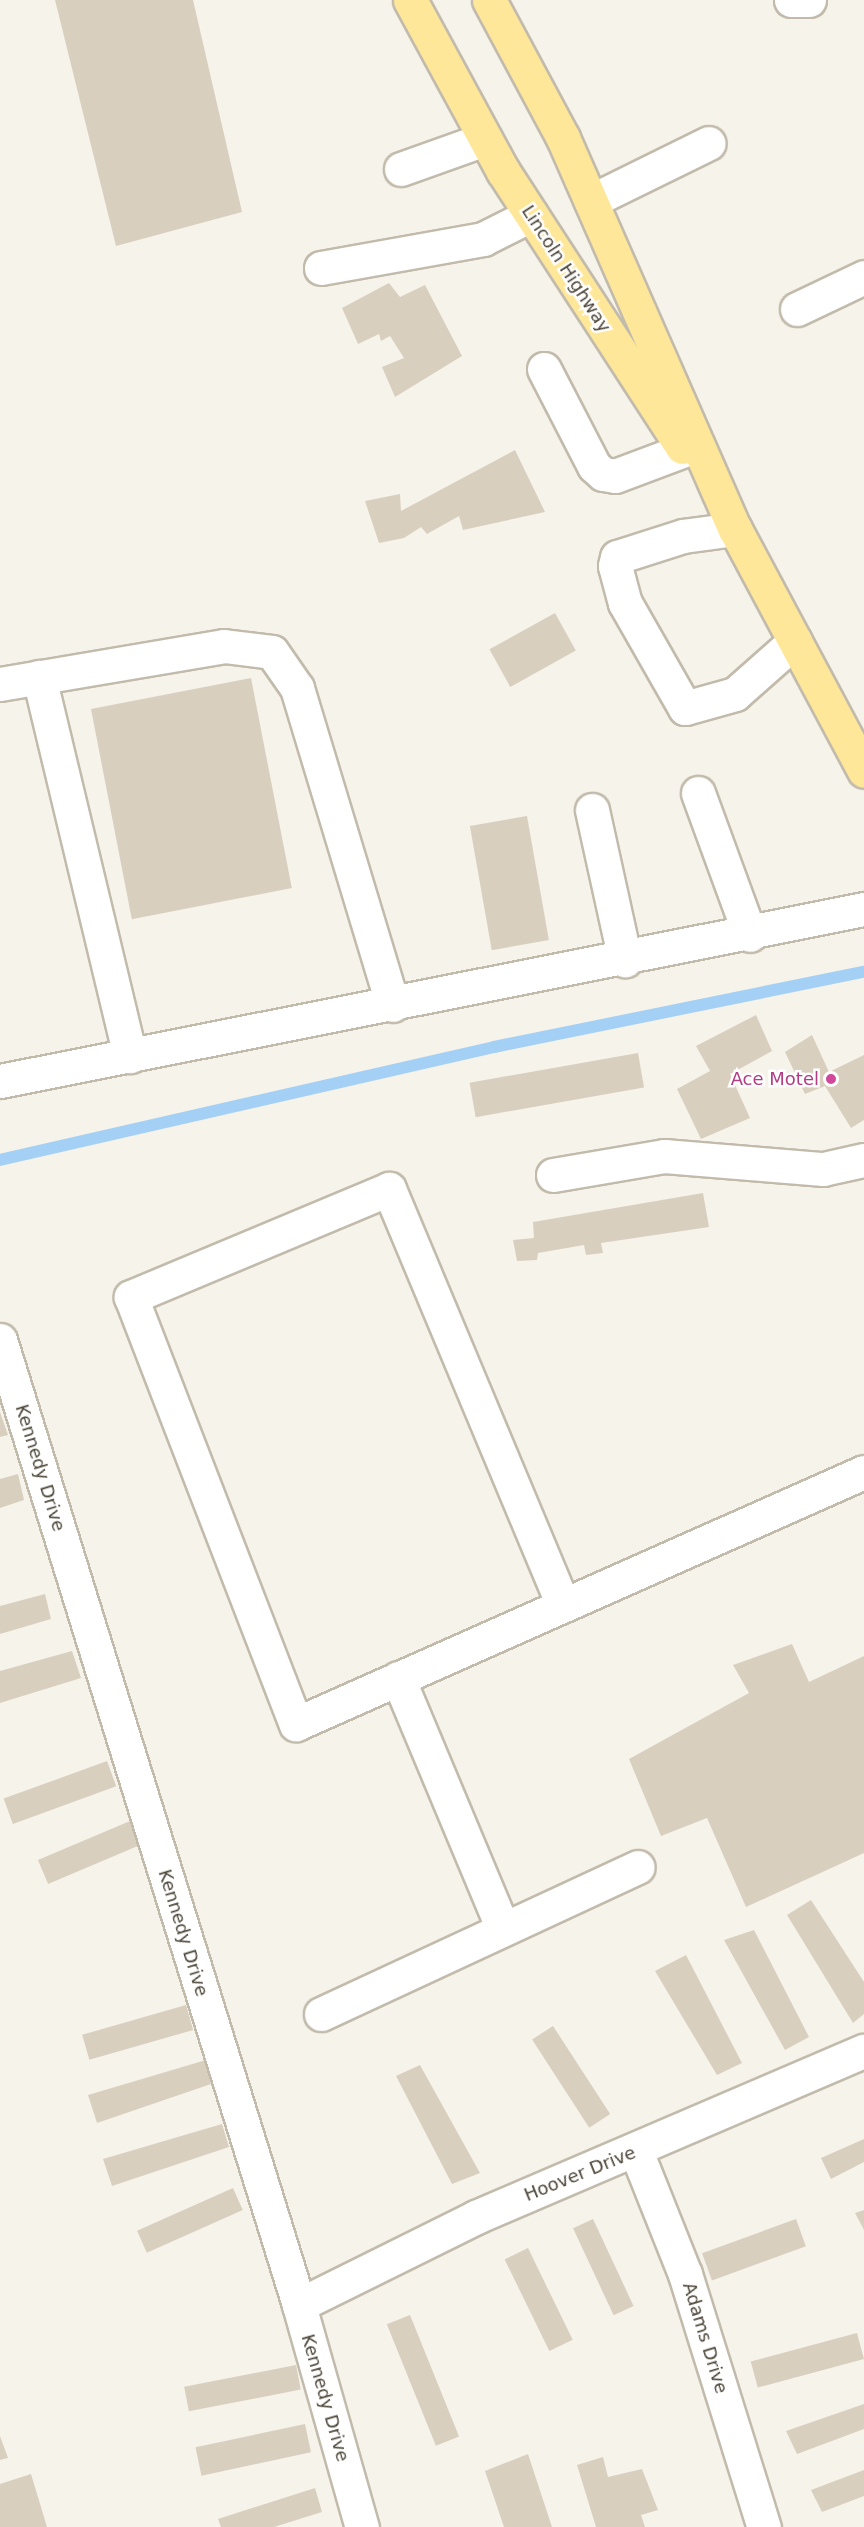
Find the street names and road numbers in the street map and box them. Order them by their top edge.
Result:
street label: Lincoln Highway [517,201,615,337]
street label: Kennedy Drive [10,1402,70,1534]
street label: Kennedy Drive [153,1867,213,1999]
street label: Hoover Drive [521,2142,639,2206]
street label: Adams Drive [678,2280,732,2396]
street label: Kennedy Drive [296,2332,354,2464]

